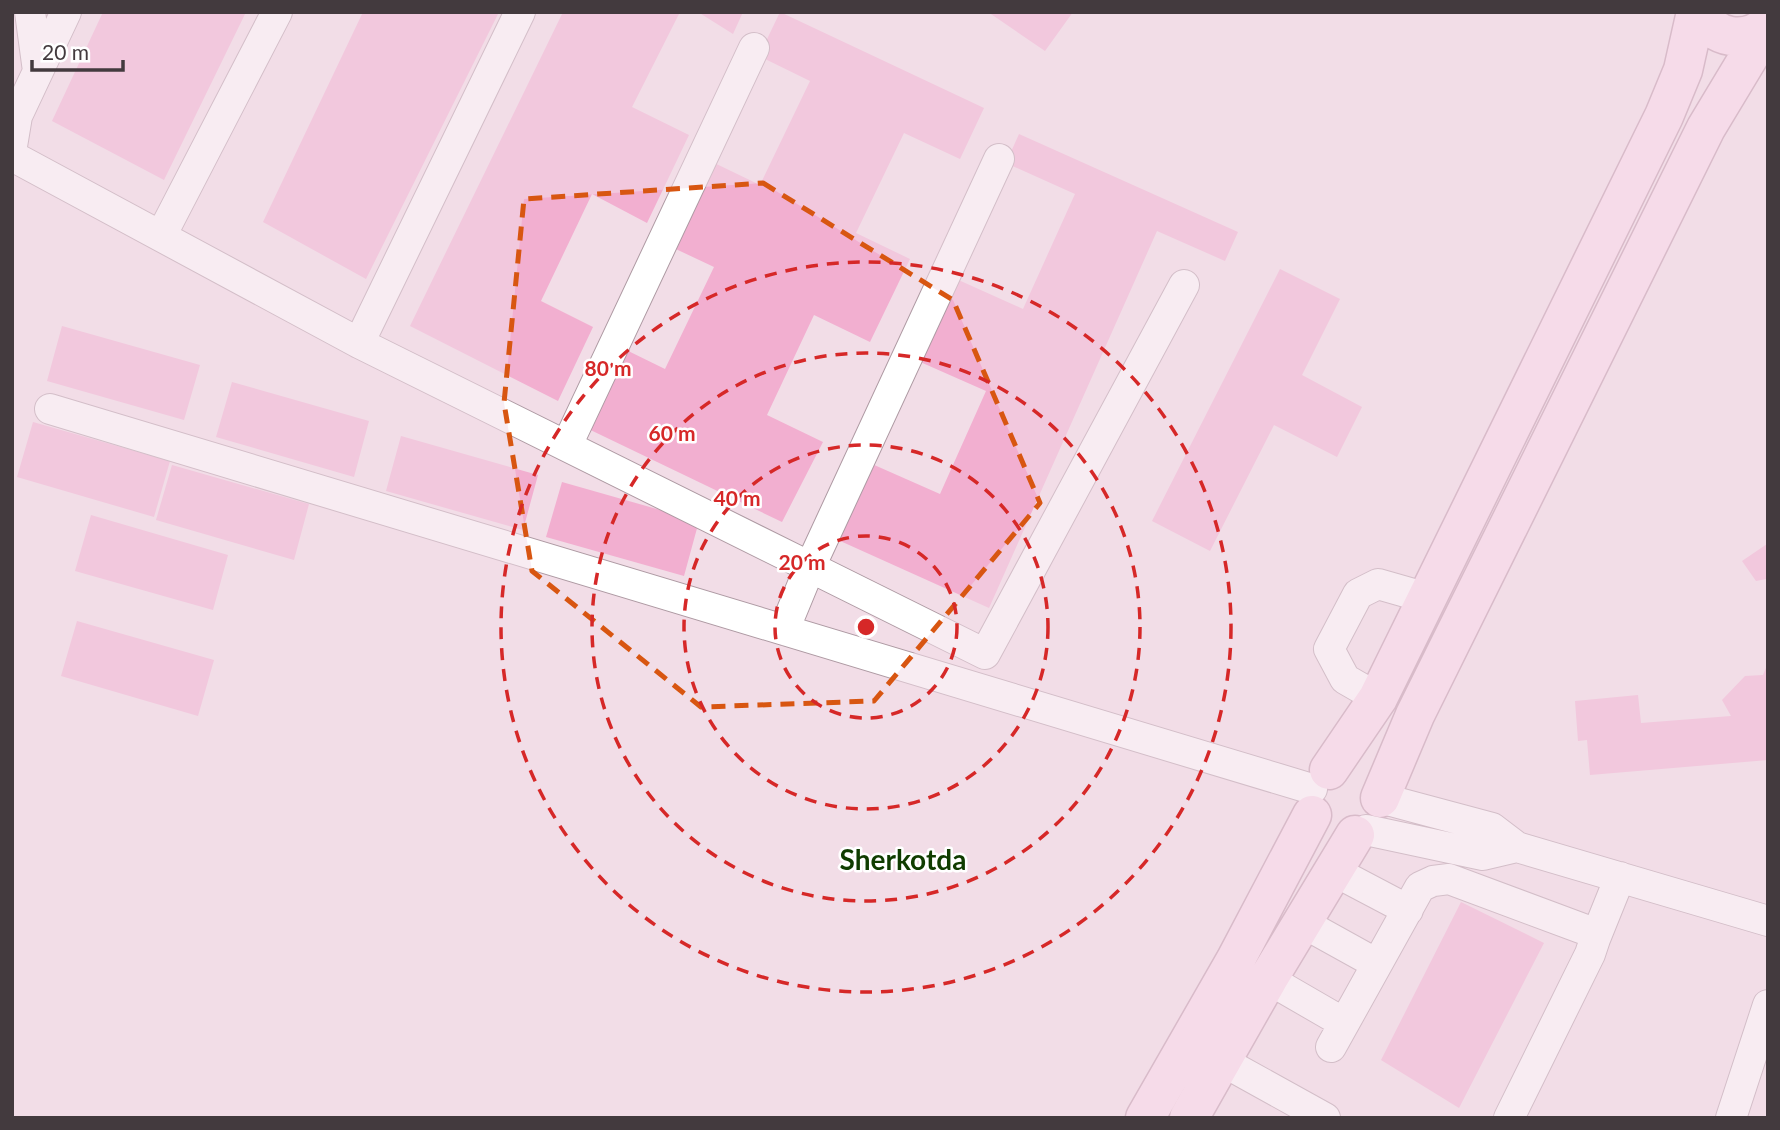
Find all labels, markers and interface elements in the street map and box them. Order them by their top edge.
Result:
scale bar [32,28,122,72]
text: 20 m [42,39,89,64]
text: 80 m [584,355,632,380]
text: 60 m [648,420,696,445]
text: 40 m [713,485,761,510]
text: 20 m [778,549,826,574]
centre of rings [854,615,878,639]
district label: Sherkotda [840,842,966,876]

